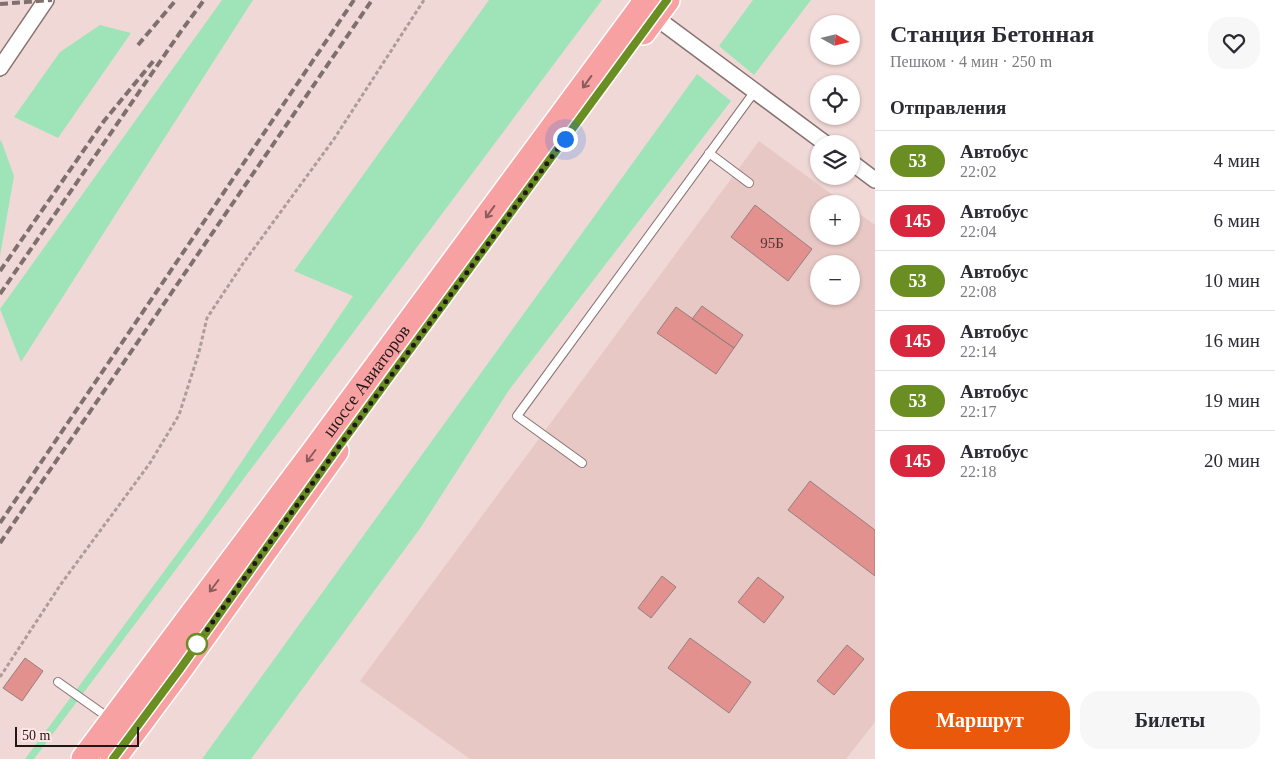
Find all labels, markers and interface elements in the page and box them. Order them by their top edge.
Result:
north arrow [810,15,860,65]
map controls [810,15,860,305]
button: heart [1208,17,1260,69]
text: Станция Бетонная [890,21,1094,47]
text: Пешком · 4 мин · 250 m [890,53,1052,70]
one-way arrow [582,75,592,89]
button: locate [810,75,860,125]
text: Отправления [890,97,1006,118]
your location [553,127,578,152]
button: layers [810,135,860,185]
text: Автобус [960,141,1028,162]
text: 4 мин [1213,150,1260,171]
text: 53 [909,151,927,171]
text: 22:02 [960,163,996,180]
button: + [810,195,860,245]
text: Автобус [960,201,1028,222]
one-way arrow [485,205,496,218]
text: 6 мин [1213,210,1260,231]
text: 145 [904,211,931,231]
text: 22:04 [960,223,996,240]
house number: 95Б [760,235,784,251]
button: − [810,255,860,305]
text: Автобус [960,261,1028,282]
text: 10 мин [1204,270,1260,291]
text: 53 [909,271,927,291]
text: 22:08 [960,283,996,300]
street label: шоссе Авиаторов [319,321,414,441]
text: Автобус [960,321,1028,342]
text: 16 мин [1204,330,1260,351]
text: 145 [904,331,931,351]
text: 22:14 [960,343,996,360]
text: Автобус [960,381,1028,402]
text: 19 мин [1204,390,1260,411]
text: 53 [909,391,927,411]
text: 22:17 [960,403,996,420]
text: Автобус [960,441,1028,462]
one-way arrow [306,449,316,463]
text: 20 мин [1204,450,1260,471]
text: 145 [904,451,931,471]
text: 22:18 [960,463,996,480]
one-way arrow [208,579,219,592]
unlabelled marker [186,633,208,655]
button: Маршрут [890,691,1070,749]
button: Билеты [1080,691,1260,749]
scale bar [15,724,139,747]
text: 50 m [22,728,50,743]

